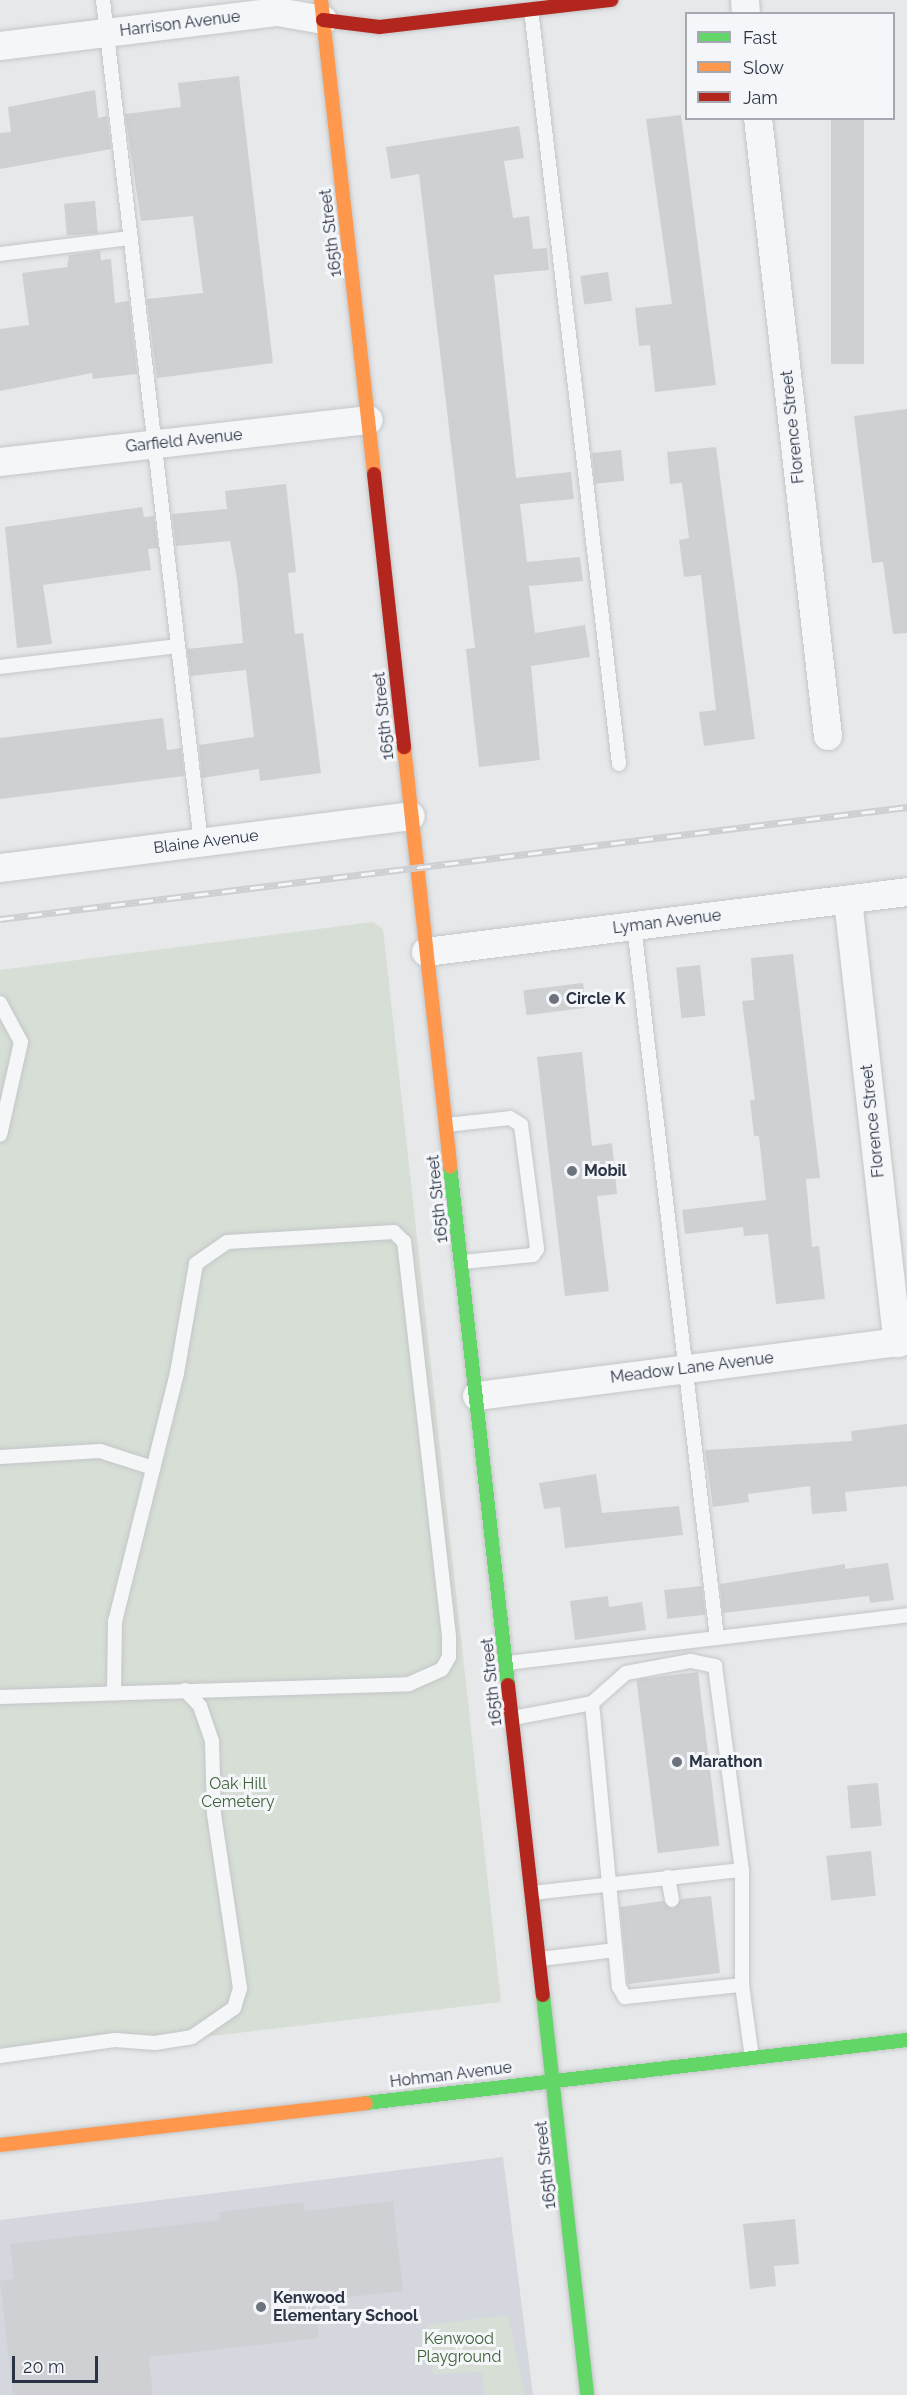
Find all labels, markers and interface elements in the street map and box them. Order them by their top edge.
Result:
street label: Harrison Avenue [118,7,242,41]
legend [685,12,895,120]
text: Fast [743,27,777,48]
text: Slow [743,57,784,78]
text: Jam [743,87,778,108]
street label: 165th Street [316,188,346,278]
street label: Florence Street [777,369,809,485]
street label: Garfield Avenue [124,425,244,457]
street label: 165th Street [370,671,398,761]
street label: Blaine Avenue [152,826,260,858]
street label: Lyman Avenue [611,906,723,938]
place label: Circle K [566,989,625,1009]
marker: Circle K [547,992,561,1006]
street label: Florence Street [857,1063,889,1179]
street label: 165th Street [424,1154,452,1244]
place label: Mobil [584,1161,627,1181]
marker: Mobil [565,1164,579,1178]
street label: Meadow Lane Avenue [609,1348,775,1388]
street label: 165th Street [478,1637,506,1727]
place label: Marathon [689,1752,762,1772]
marker: Marathon [670,1755,684,1769]
park label: Oak Hill Cemetery [201,1774,275,1812]
street label: Hohman Avenue [389,2058,513,2092]
street label: 165th Street [532,2120,560,2210]
place label: Kenwood Elementary School [273,2288,418,2326]
marker: Kenwood Elementary School [254,2300,268,2314]
park label: Kenwood Playground [417,2329,501,2367]
scale bar [15,2344,100,2382]
text: 20 m [23,2356,65,2377]

